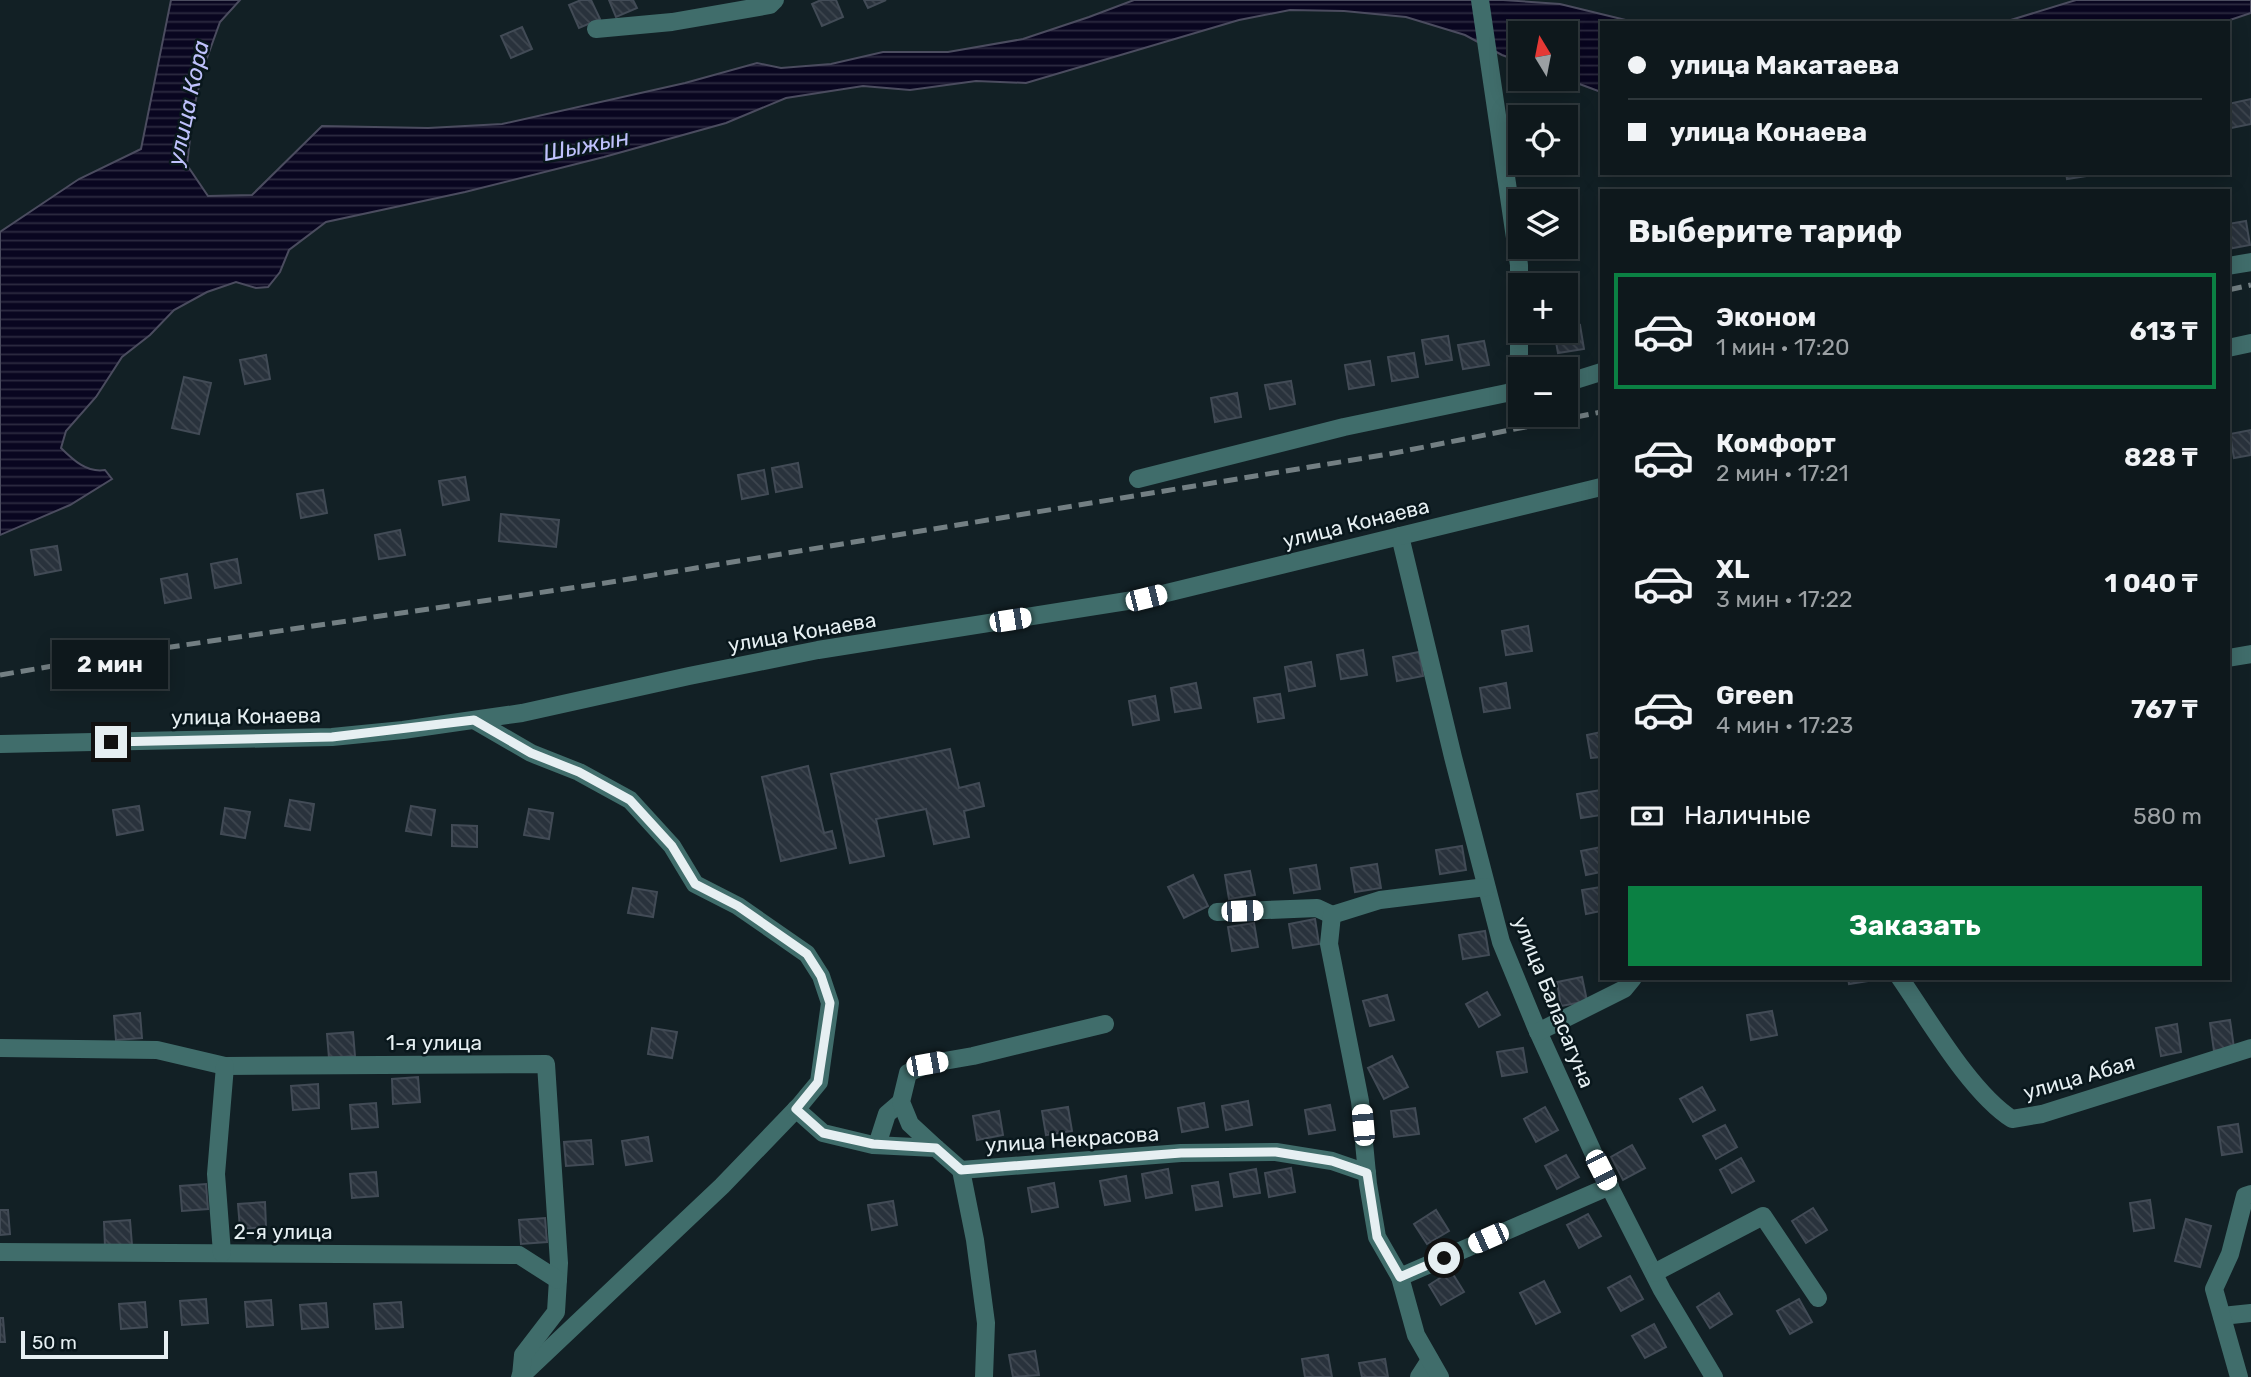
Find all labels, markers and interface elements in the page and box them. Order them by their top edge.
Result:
north arrow [1508,21,1578,91]
map controls [1508,21,1578,427]
water label: улица Кора [161,38,215,169]
text: улица Макатаева [1670,50,1899,81]
button: locate [1508,105,1578,175]
text: улица Конаева [1670,117,1867,148]
water label: Шыжын [541,123,631,167]
button: layers [1508,189,1578,259]
text: Выберите тариф [1628,212,1902,250]
button: + [1508,273,1578,343]
icon: car [1632,300,1695,363]
text: Эконом [1716,302,1816,333]
text: 613 ₸ [2130,316,2198,347]
text: 1 мин · 17:20 [1716,333,1850,361]
button: − [1508,357,1578,427]
icon: car [1632,426,1695,489]
text: Комфорт [1716,428,1836,459]
text: 828 ₸ [2124,442,2198,473]
text: 2 мин · 17:21 [1716,459,1849,487]
street label: улица Конаева [1280,493,1432,553]
icon: car [1632,552,1695,615]
text: XL [1716,554,1749,585]
text: 1 040 ₸ [2105,568,2198,599]
car [1124,583,1169,613]
text: 3 мин · 17:22 [1716,585,1853,613]
car [988,606,1033,634]
street label: улица Конаева [726,607,878,657]
callout: 2 мин [53,640,169,690]
text: 2 мин [77,650,143,678]
icon: car [1632,678,1695,741]
text: Green [1716,680,1794,711]
text: 767 ₸ [2131,694,2198,725]
street label: улица Конаева [171,702,321,730]
text: 4 мин · 17:23 [1716,711,1853,739]
route end [95,726,127,758]
icon: cash [1628,797,1666,835]
text: Наличные [1684,800,1811,831]
text: 580 m [2133,802,2202,830]
button: Заказать [1628,886,2202,966]
car [1221,900,1264,922]
street label: улица Баласагуна [1508,913,1600,1091]
street label: 1-я улица [386,1030,482,1055]
street label: улица Абая [2020,1049,2138,1105]
car [905,1050,950,1078]
car [1351,1103,1376,1147]
street label: улица Некрасова [984,1120,1160,1158]
car [1583,1147,1620,1193]
street label: 2-я улица [234,1219,333,1244]
car [1465,1220,1512,1256]
route start [1428,1242,1460,1274]
scale bar [21,1328,168,1360]
text: 50 m [32,1331,77,1354]

